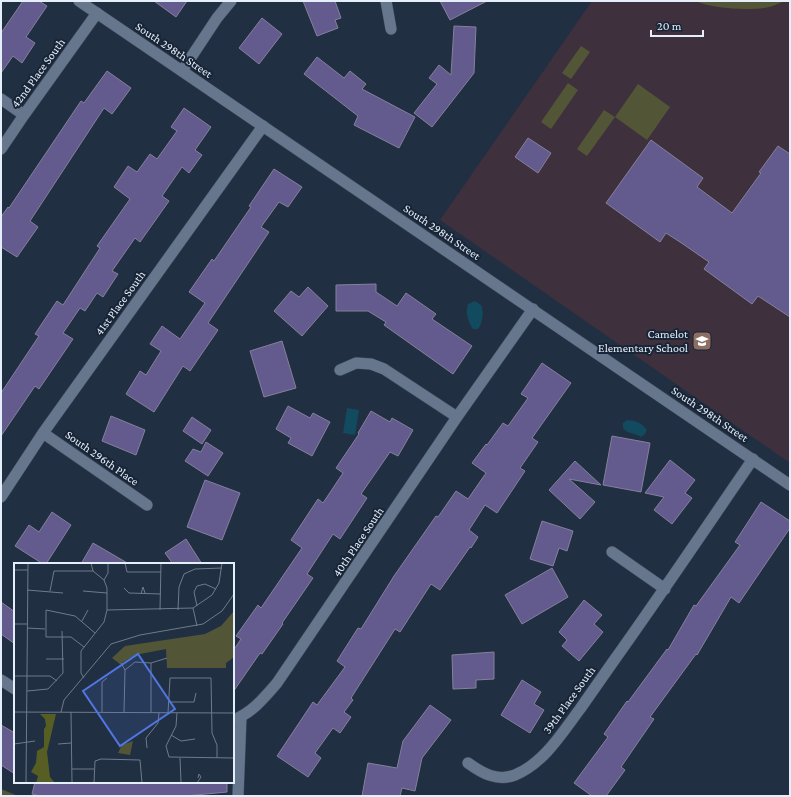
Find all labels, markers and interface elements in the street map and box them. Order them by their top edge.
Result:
scale bar [651,12,703,38]
street label: South 298th Street [133,19,216,81]
text: 20 m [657,19,682,33]
street label: 42nd Place South [8,35,68,110]
street label: South 298th Street [401,201,484,263]
street label: 41st Place South [92,267,148,338]
place label: Camelot Elementary School [598,327,689,355]
school or university icon: Camelot Elementary School [691,330,713,352]
street label: South 298th Street [669,383,752,445]
street label: South 296th Place [63,428,141,488]
street label: 40th Place South [330,504,387,580]
inset map [14,563,234,783]
street label: 39th Place South [540,663,598,736]

